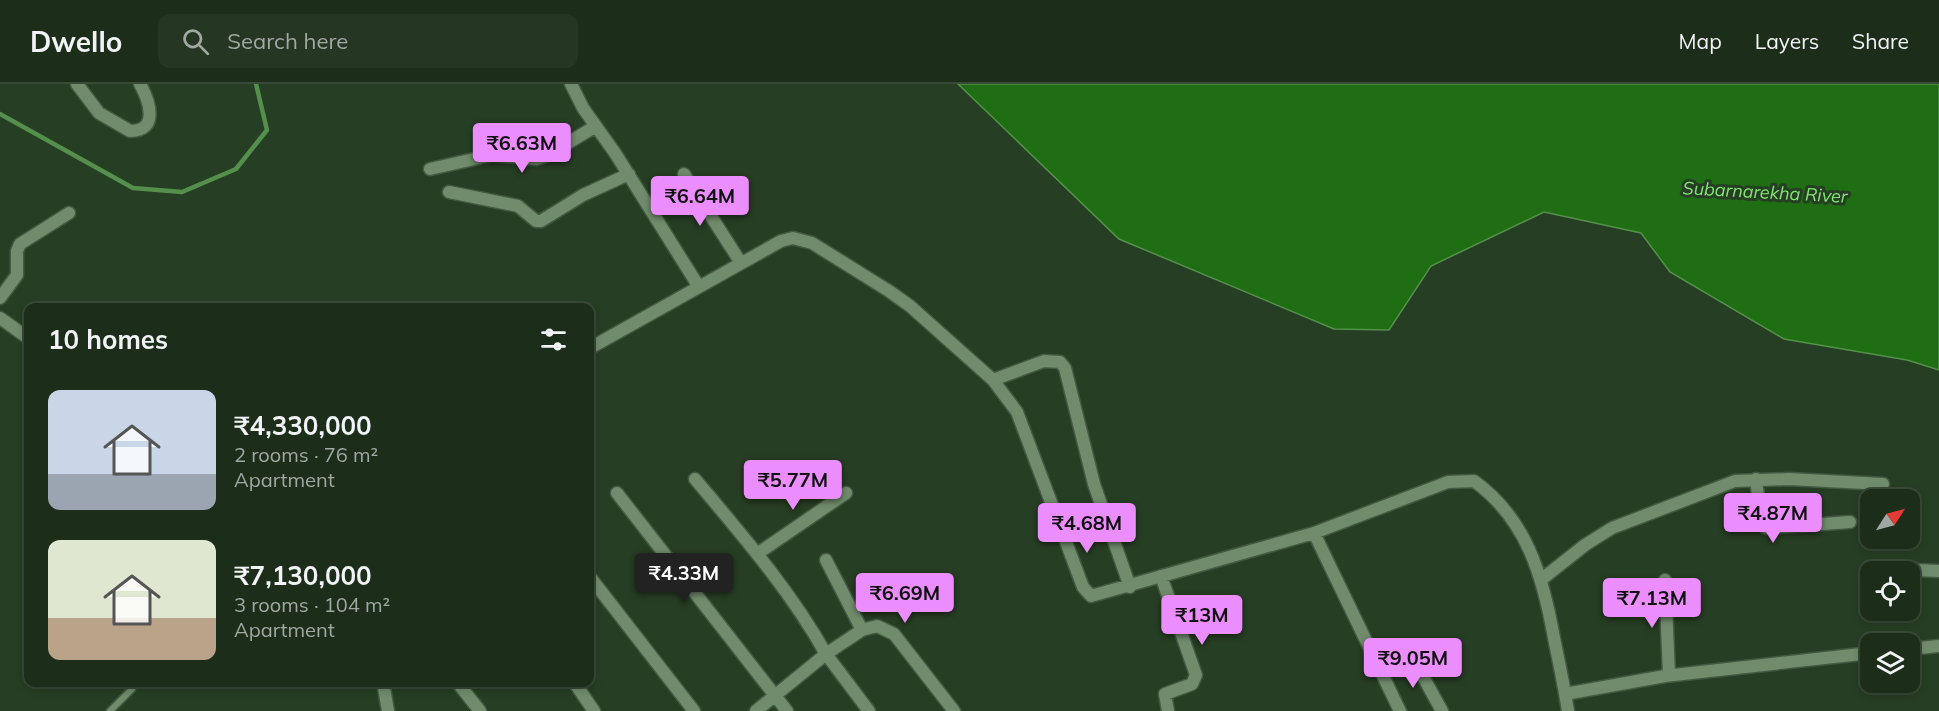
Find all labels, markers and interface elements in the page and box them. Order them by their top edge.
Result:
search box [158,14,578,68]
text: Dwello [30,24,122,59]
icon: search [179,25,212,58]
text: Search here [227,27,348,55]
text: Map [1679,28,1722,54]
text: Layers [1755,28,1819,54]
text: Share [1852,28,1909,54]
pin: ₹6.63M [473,123,571,174]
text: ₹6.63M [487,130,557,155]
pin: ₹6.64M [651,176,749,227]
water label: Subarnarekha River [1682,176,1849,208]
text: ₹6.64M [665,183,735,208]
text: 10 homes [48,323,168,356]
icon: filters [537,323,570,356]
text: ₹4,330,000 [234,409,372,442]
icon: home [96,414,168,486]
text: 2 rooms · 76 m² [234,442,378,467]
pin: ₹5.77M [744,460,842,511]
text: Apartment [234,467,335,492]
text: ₹5.77M [758,467,828,492]
north arrow [1860,489,1920,549]
map controls [1860,489,1920,693]
pin: ₹4.87M [1724,493,1822,544]
text: ₹4.87M [1738,500,1808,525]
pin: ₹4.68M [1038,503,1136,554]
text: ₹4.68M [1052,510,1122,535]
pin: ₹4.33M [635,553,733,604]
text: ₹7,130,000 [234,559,372,592]
text: ₹4.33M [649,560,719,585]
button: locate [1860,561,1920,621]
icon: home [96,564,168,636]
pin: ₹6.69M [856,573,954,624]
pin: ₹7.13M [1603,578,1701,629]
text: ₹6.69M [870,580,940,605]
text: ₹7.13M [1617,585,1687,610]
text: 3 rooms · 104 m² [234,592,390,617]
pin: ₹13M [1166,595,1238,646]
text: ₹13M [1175,602,1229,627]
text: Apartment [234,617,335,642]
button: layers [1860,633,1920,693]
pin: ₹9.05M [1364,638,1462,689]
text: ₹9.05M [1378,645,1448,670]

